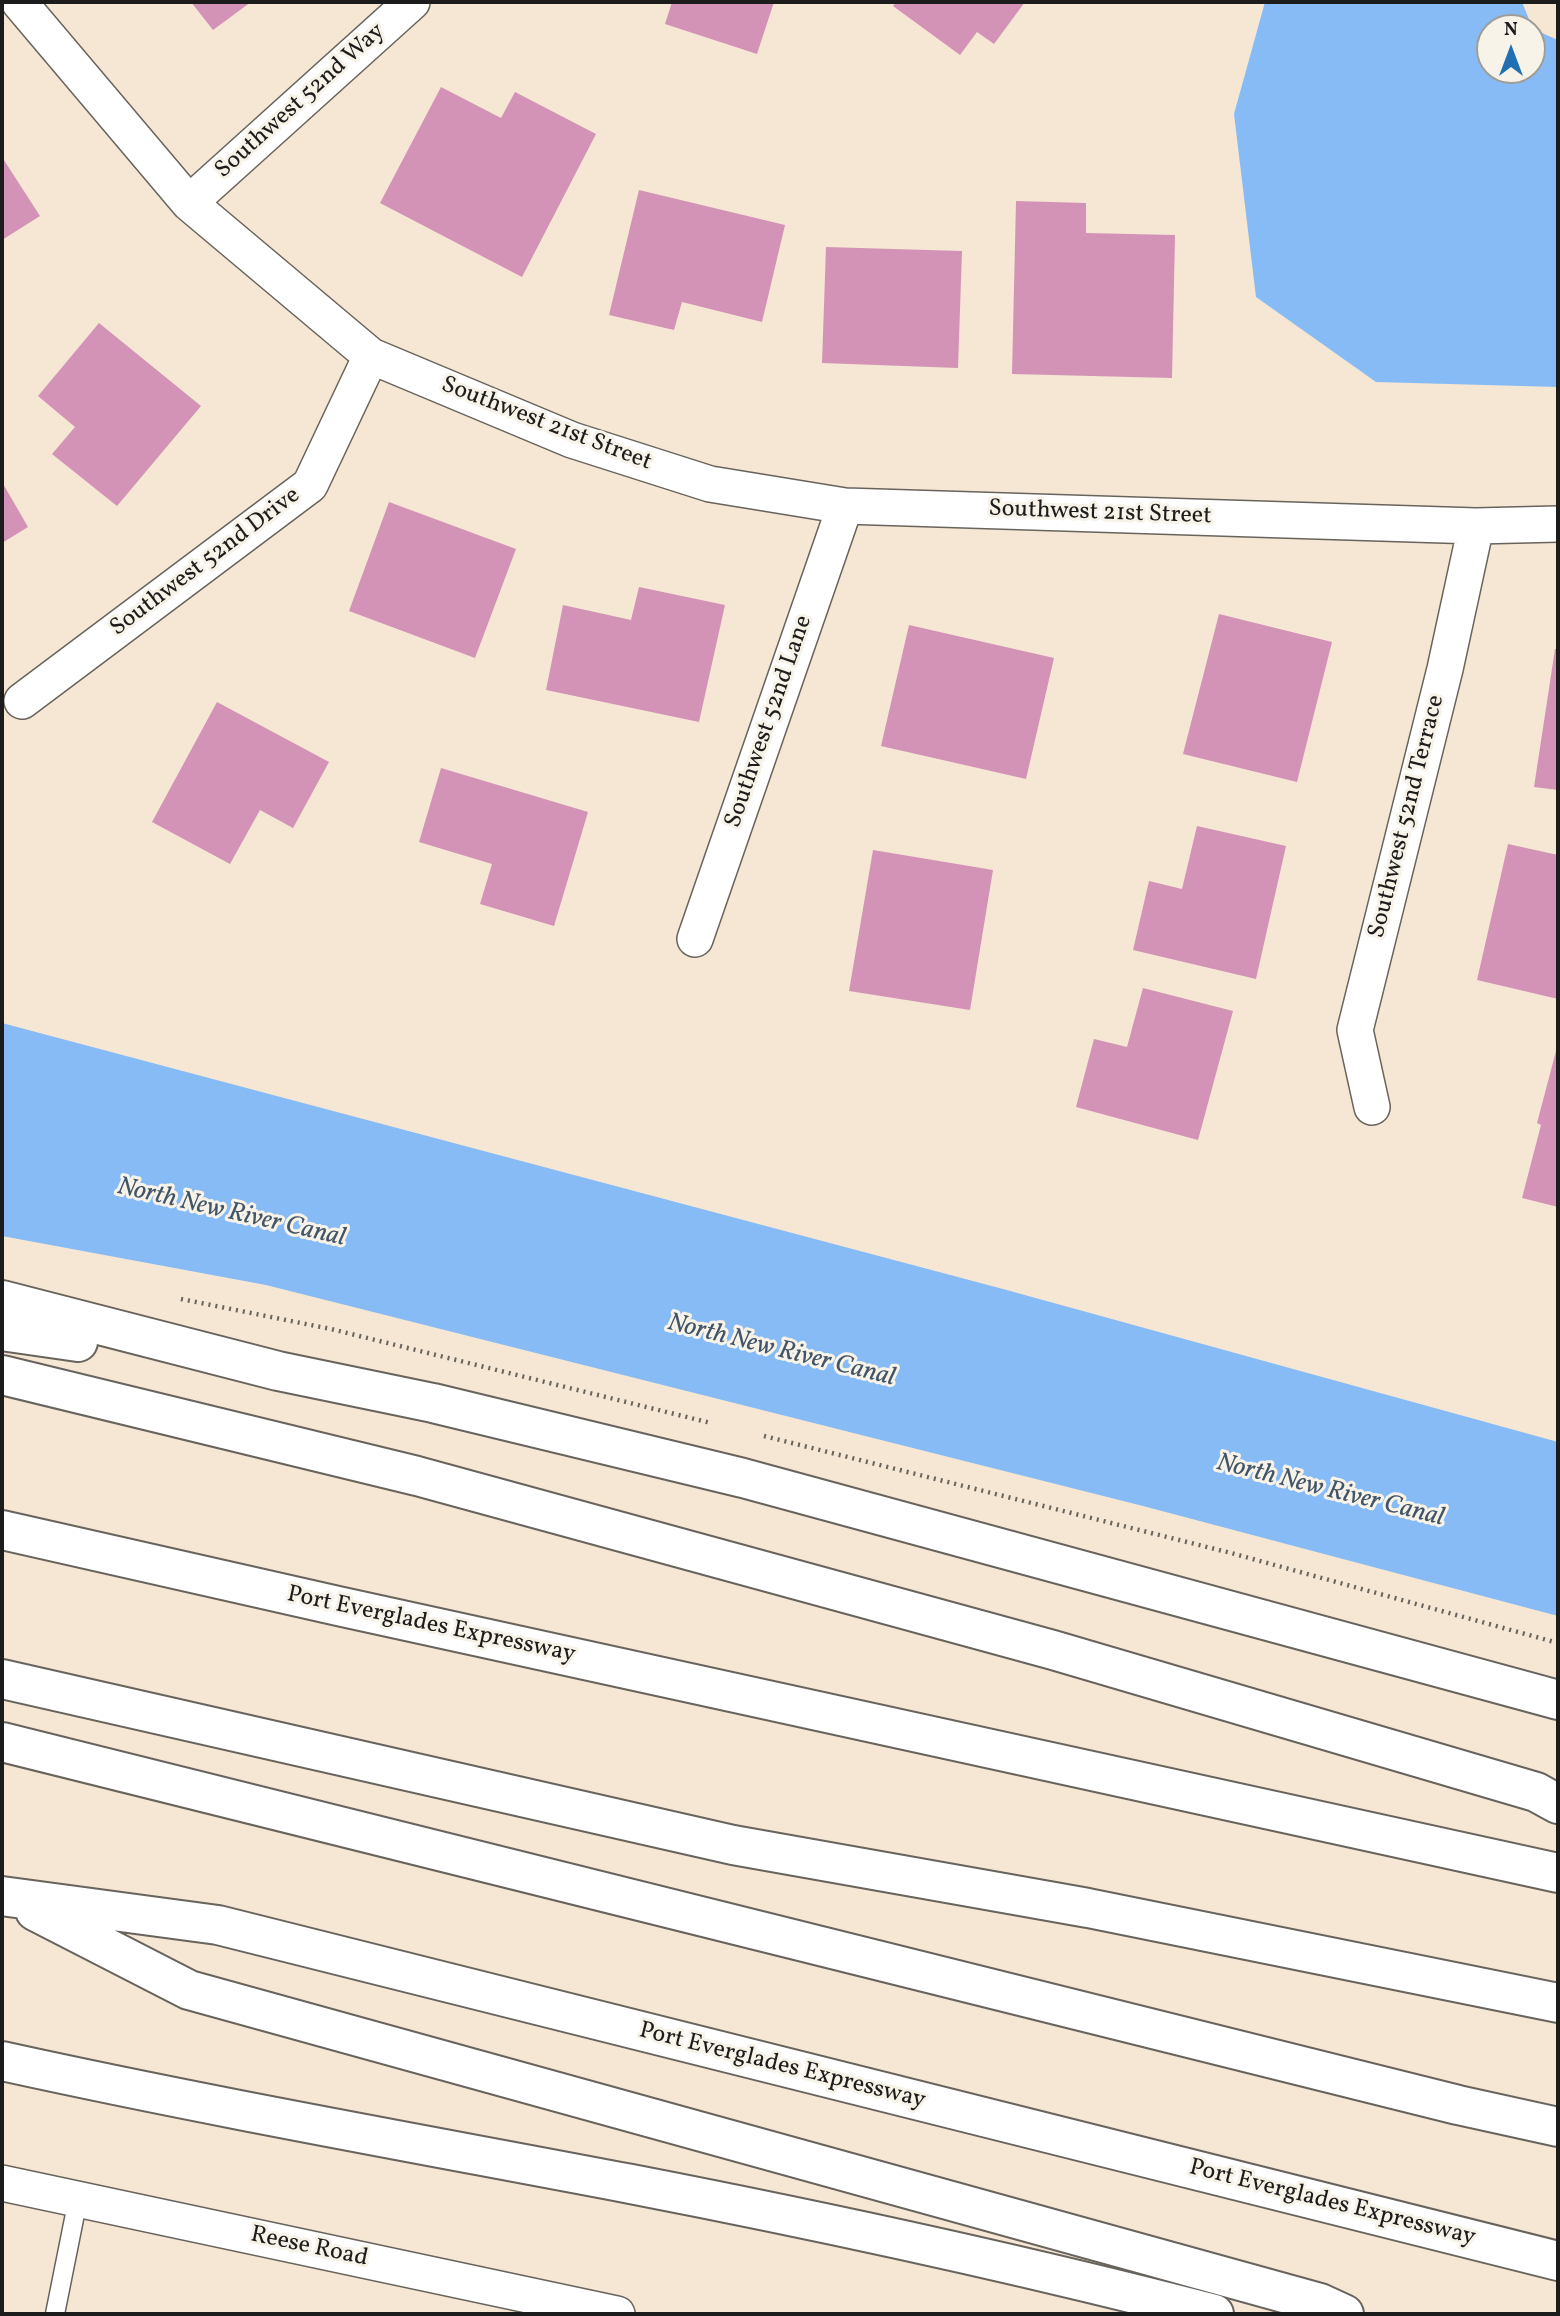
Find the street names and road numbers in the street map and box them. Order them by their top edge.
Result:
street label: Southwest 52nd Way [210,18,392,186]
street label: Southwest 21st Street [437,372,655,478]
street label: Southwest 52nd Drive [105,482,307,644]
street label: Southwest 21st Street [988,496,1212,532]
street label: Southwest 52nd Lane [720,612,820,832]
street label: Southwest 52nd Terrace [1364,692,1452,942]
street label: Port Everglades Expressway [284,1581,578,1671]
street label: Port Everglades Expressway [636,2017,928,2117]
street label: Port Everglades Expressway [1186,2154,1478,2254]
street label: Reese Road [248,2222,370,2274]

